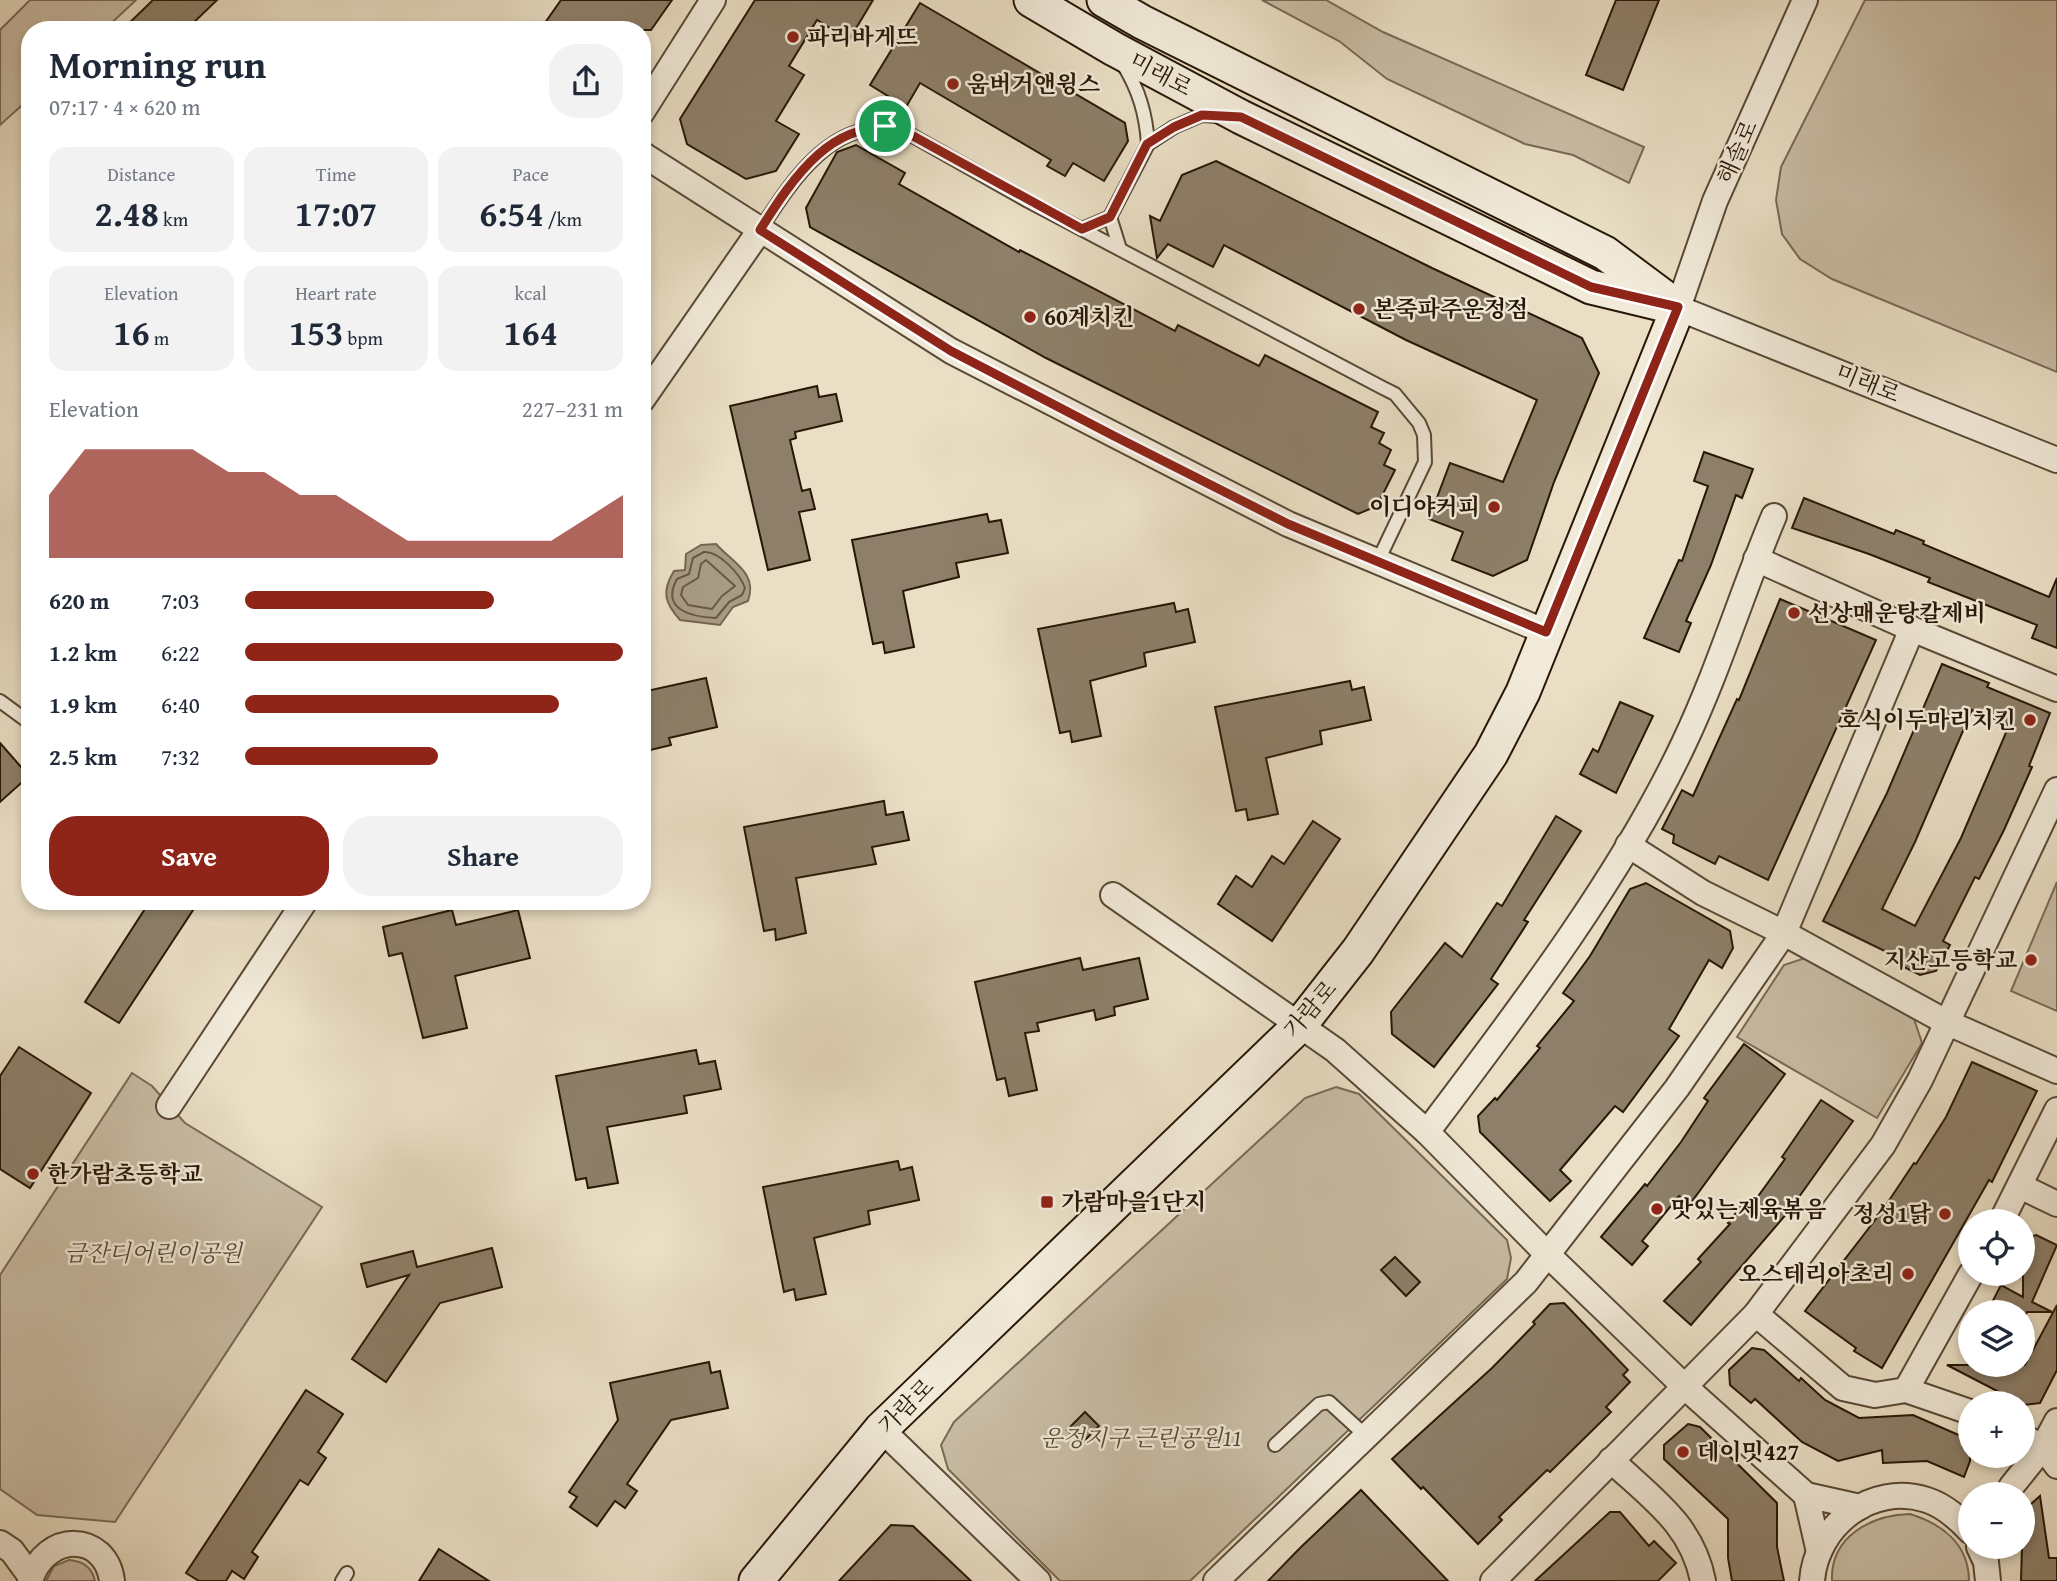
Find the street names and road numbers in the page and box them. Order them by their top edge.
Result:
street label: 미래로 [1124,43,1198,104]
street label: 해솔로 [1708,115,1765,189]
street label: 미래로 [1831,355,1905,410]
street label: 가람로 [1275,973,1344,1045]
street label: 가람로 [870,1370,941,1441]

